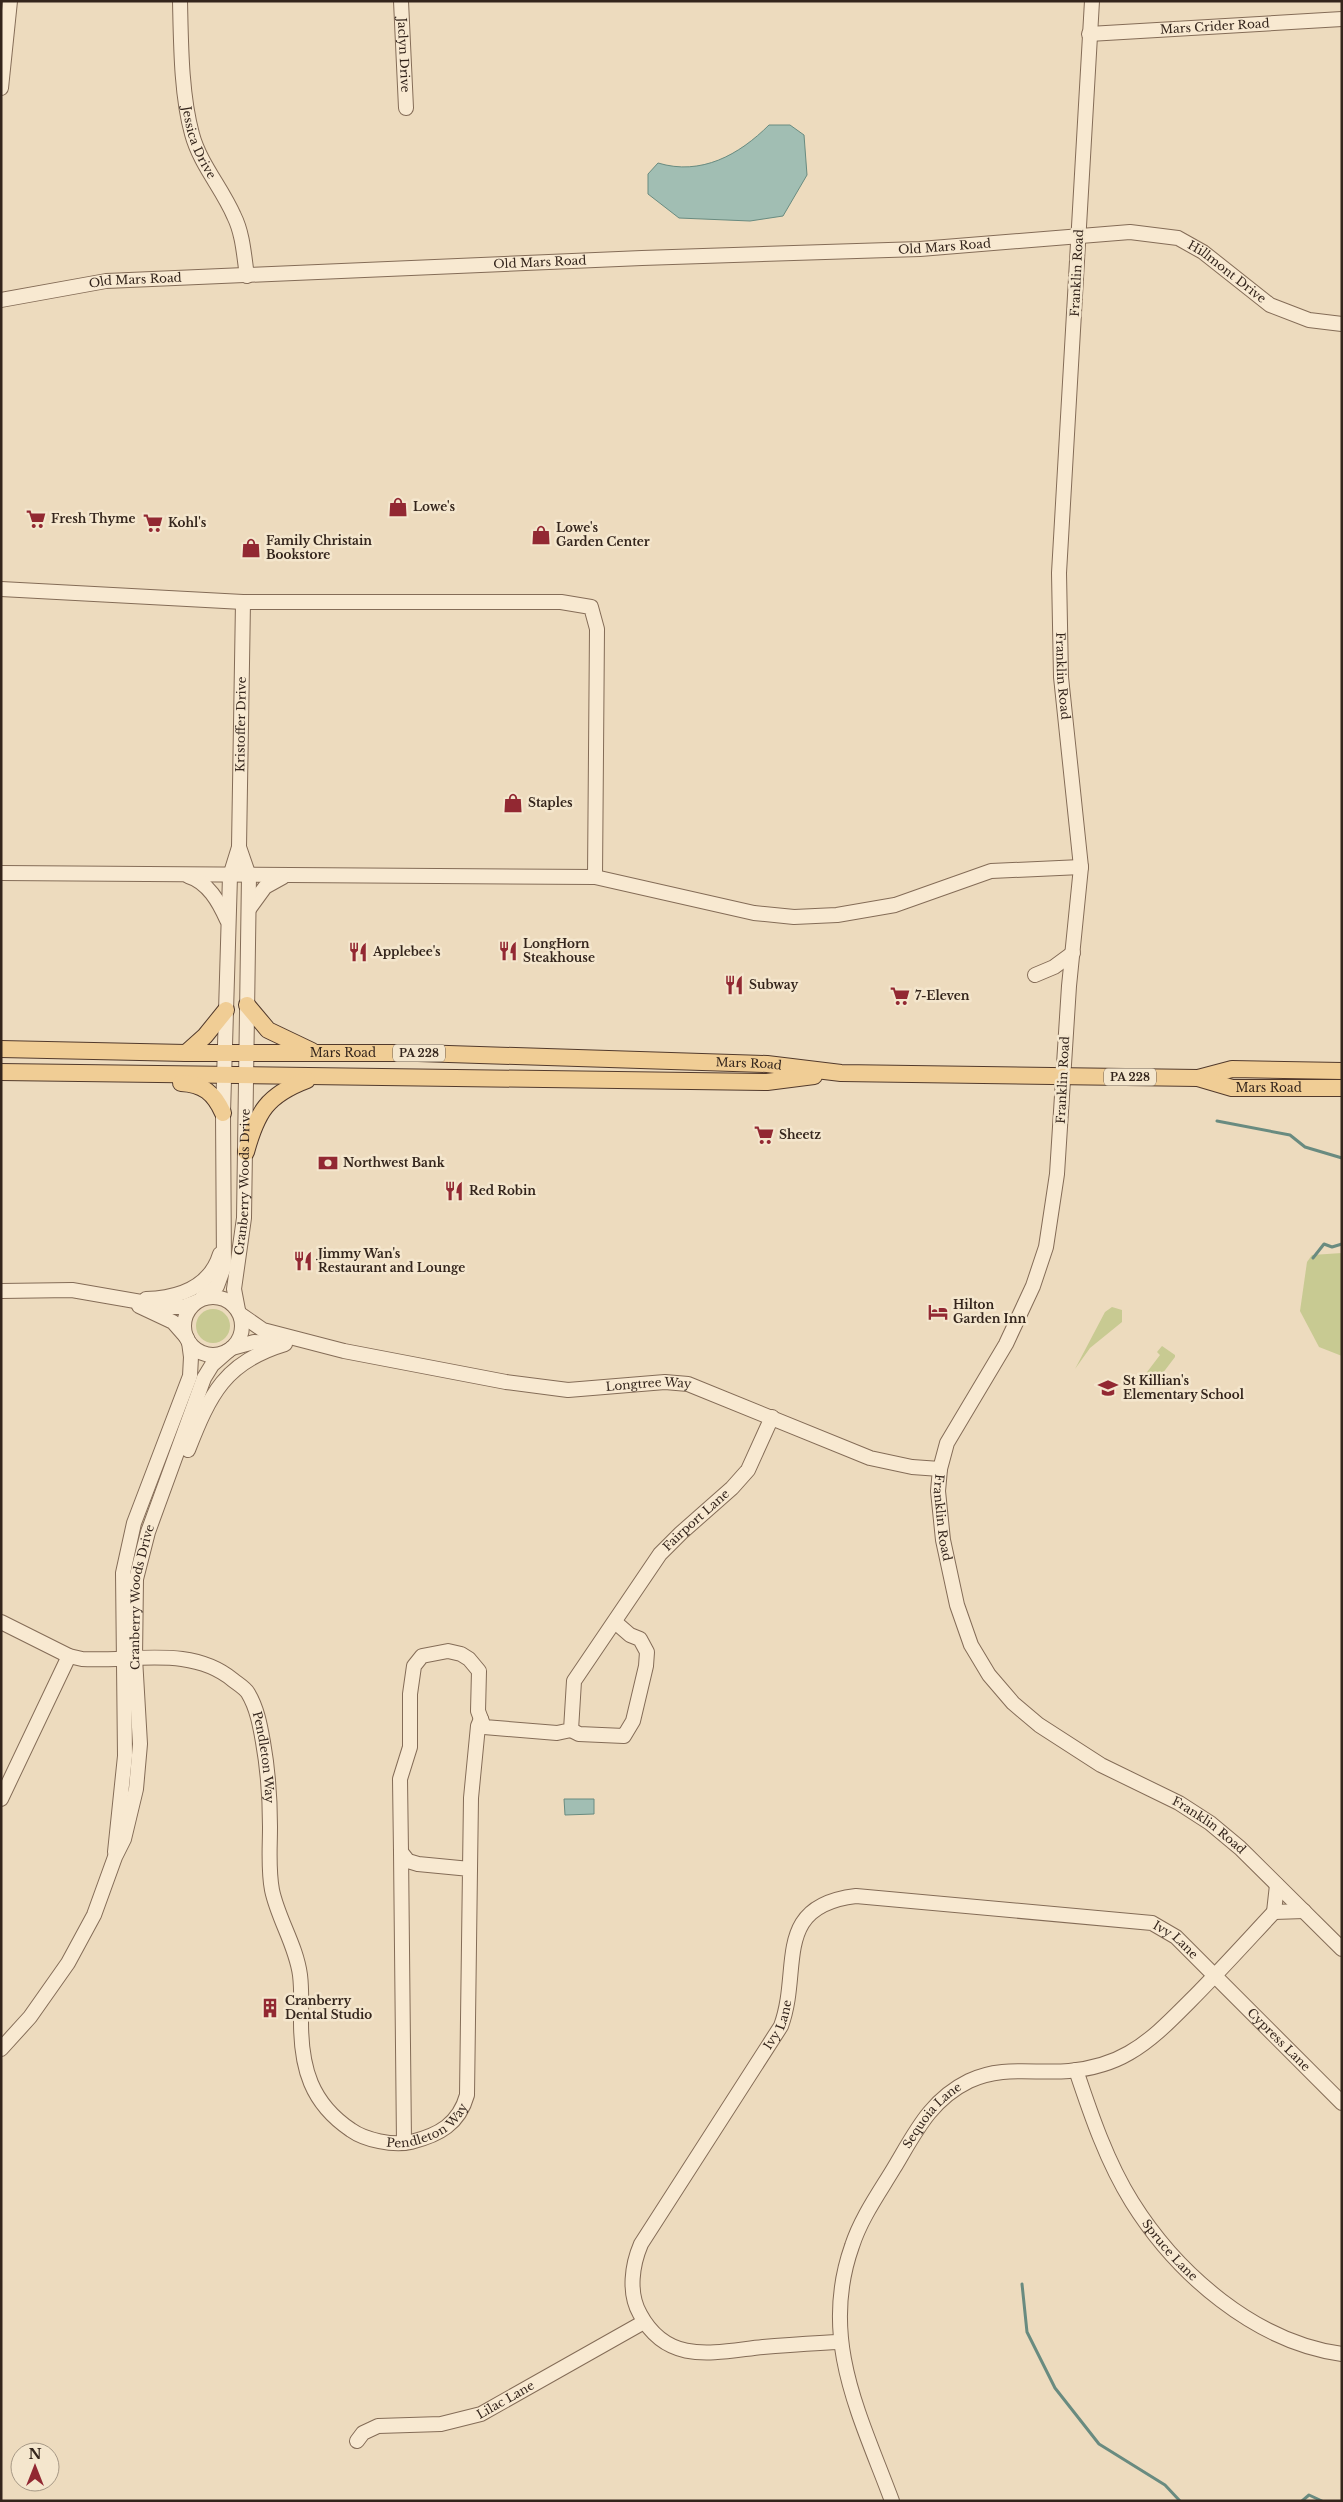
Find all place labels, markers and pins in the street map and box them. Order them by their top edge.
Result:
shop icon: Lowe's [387,496,409,518]
place label: Lowe's [413,499,455,514]
supermarket icon: Fresh Thyme [25,508,47,530]
place label: Fresh Thyme [51,511,135,526]
supermarket icon: Kohl's [142,512,164,534]
place label: Kohl's [168,515,207,530]
place label: Lowe's Garden Center [556,520,650,549]
shop icon: Lowe's Garden Center [530,524,552,546]
place label: Family Christain Bookstore [266,533,372,562]
shop icon: Family Christain Bookstore [240,537,262,559]
shop icon: Staples [502,792,524,814]
place label: Staples [528,795,573,810]
place label: LongHorn Steakhouse [523,936,595,965]
restaurant icon: LongHorn Steakhouse [497,940,519,962]
restaurant icon: Applebee's [347,941,369,963]
place label: Applebee's [372,944,441,959]
restaurant icon: Subway [723,974,745,996]
place label: Subway [749,977,798,992]
supermarket icon: 7-Eleven [889,985,911,1007]
place label: 7-Eleven [915,988,970,1003]
supermarket icon: Sheetz [753,1124,775,1146]
place label: Sheetz [779,1127,821,1142]
bank icon: Northwest Bank [317,1152,339,1174]
place label: Northwest Bank [343,1155,446,1170]
restaurant icon: Red Robin [443,1180,465,1202]
place label: Red Robin [469,1183,536,1198]
place label: Jimmy Wan's Restaurant and Lounge [315,1246,465,1275]
restaurant icon: Jimmy Wan's Restaurant and Lounge [292,1250,314,1272]
place label: Hilton Garden Inn [953,1297,1026,1326]
hotel icon: Hilton Garden Inn [927,1301,949,1323]
place label: St Killian's Elementary School [1123,1373,1245,1402]
school or university icon: St Killian's Elementary School [1097,1377,1119,1399]
place label: Cranberry Dental Studio [285,1993,372,2022]
building icon: Cranberry Dental Studio [259,1997,281,2019]

